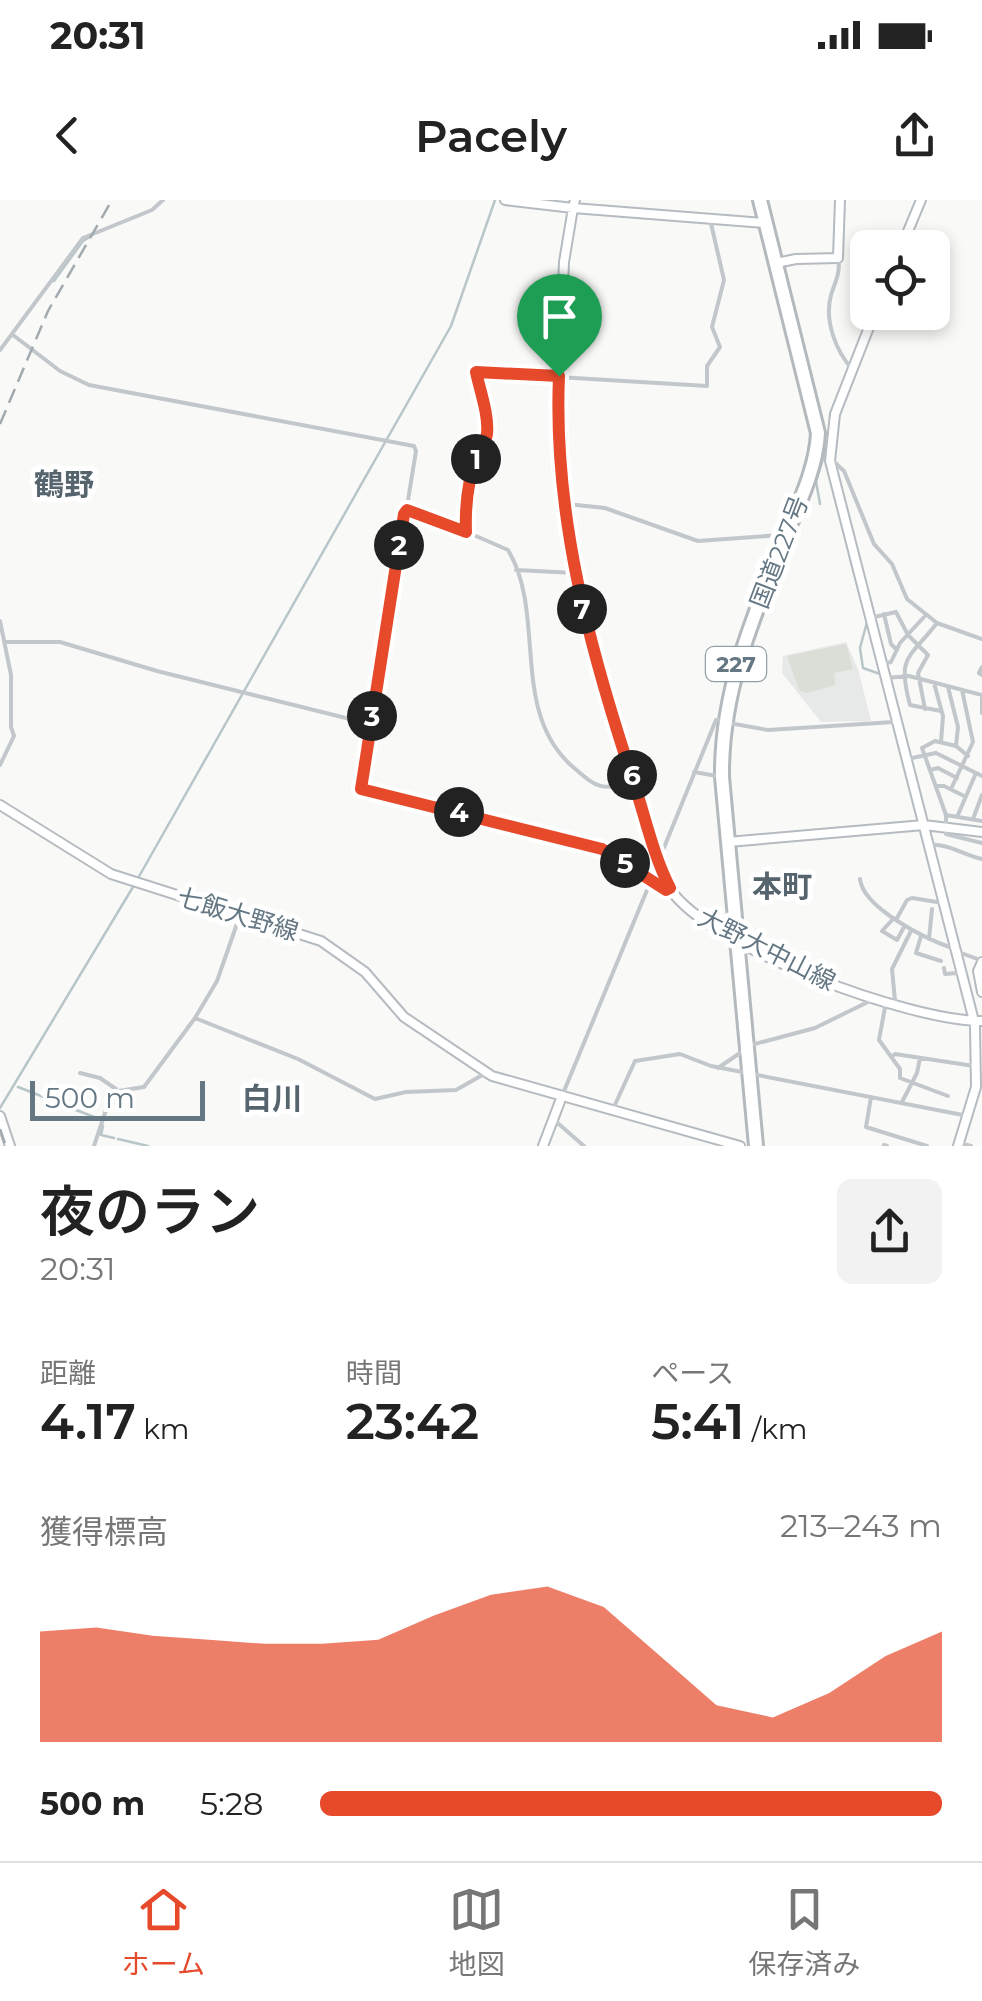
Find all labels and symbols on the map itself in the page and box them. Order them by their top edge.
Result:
pin [517,274,602,377]
pin: 1 [451,434,501,484]
district label: 鶴野 [34,466,94,503]
street label: 国道227号 [744,492,814,612]
pin: 2 [374,520,424,570]
pin: 7 [557,584,607,634]
road number: 227 [706,647,766,681]
pin: 3 [347,691,397,741]
pin: 6 [607,750,657,800]
pin: 4 [434,787,484,837]
pin: 5 [600,838,650,888]
district label: 本町 [752,868,812,905]
street label: 七飯大野線 [174,881,302,947]
street label: 大野大中山線 [693,902,841,996]
scale bar [30,1076,205,1120]
district label: 白川 [242,1080,302,1117]

